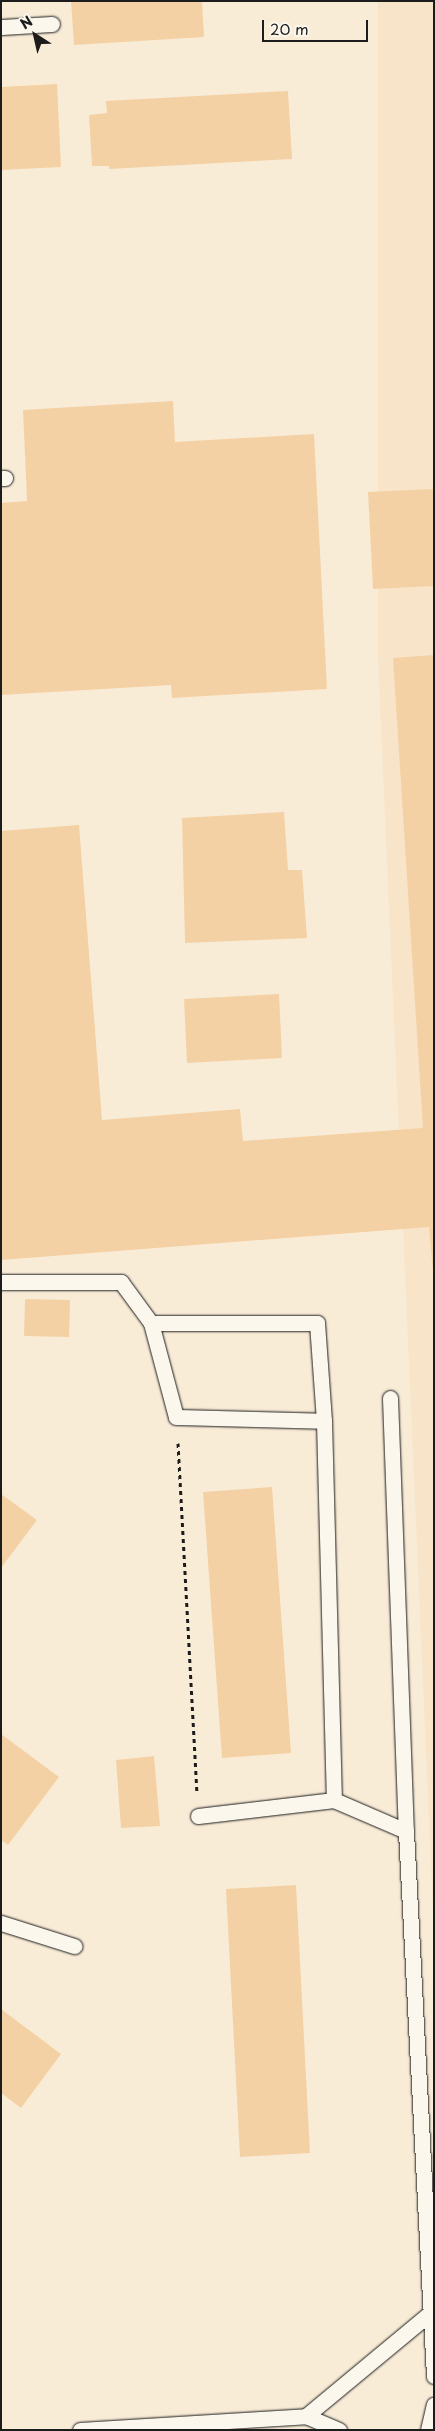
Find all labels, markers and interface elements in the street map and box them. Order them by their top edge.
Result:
north arrow [10,10,60,60]
scale bar [265,10,371,42]
text: N [16,11,37,34]
text: 20 m [270,17,309,40]

